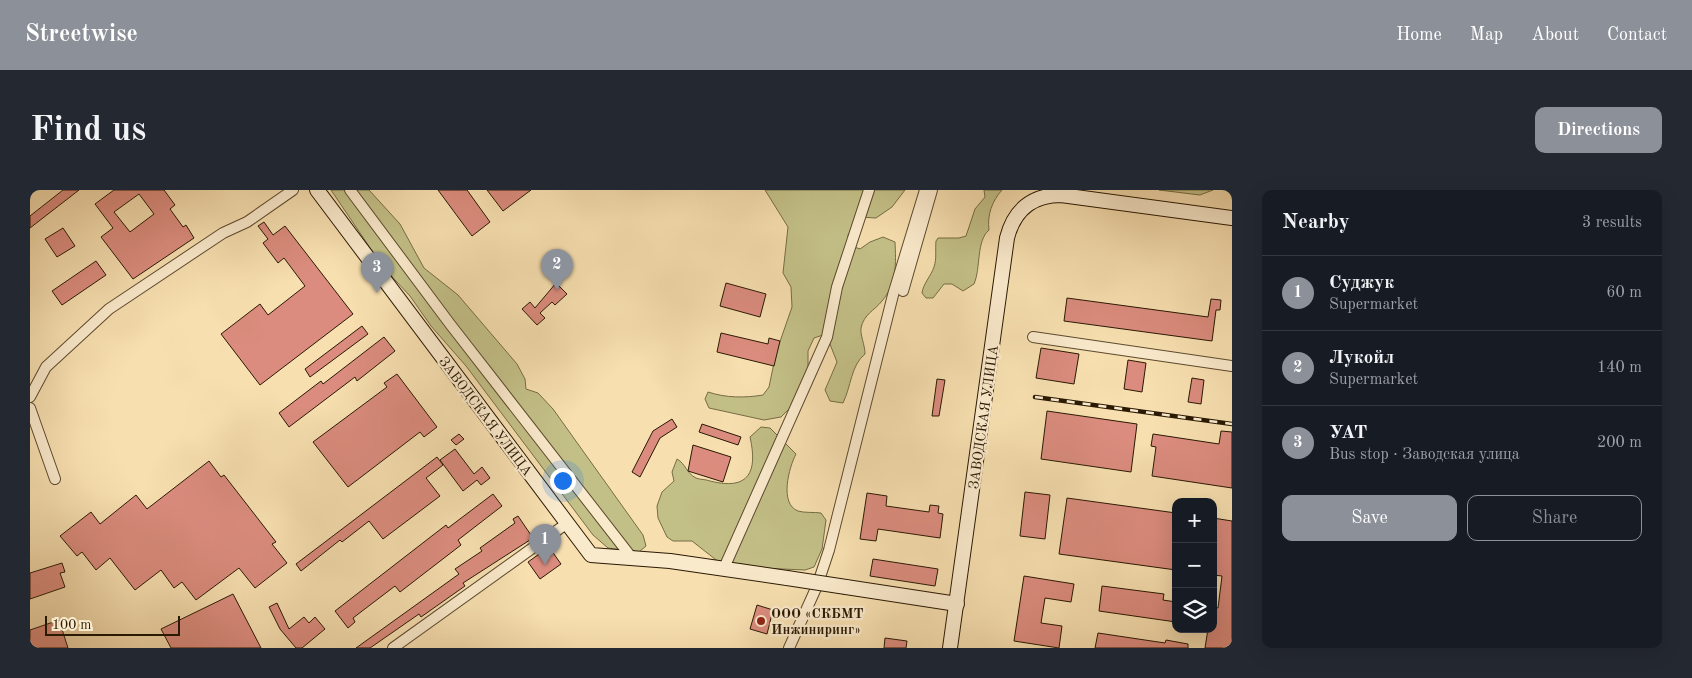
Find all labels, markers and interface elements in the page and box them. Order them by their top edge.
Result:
text: Streetwise [25,23,138,47]
text: Home [1396,26,1442,44]
text: Map [1470,26,1503,44]
text: About [1531,26,1579,44]
text: Contact [1607,26,1667,44]
button: Directions [1535,107,1662,153]
text: Find us [30,113,146,148]
text: Nearby [1282,212,1350,233]
text: 3 results [1582,215,1642,231]
pin: 2 [541,249,573,290]
pin: 3 [361,252,393,293]
text: Суджук [1329,274,1394,293]
text: 1 [1293,285,1303,301]
text: 60 m [1606,285,1642,301]
text: Supermarket [1329,297,1418,313]
street label: ЗАВОДСКАЯ УЛИЦА [967,344,1001,490]
text: Лукойл [1329,349,1394,368]
street label: ЗАВОДСКАЯ УЛИЦА [436,354,535,479]
text: 2 [1293,360,1303,376]
text: 140 m [1597,360,1642,376]
text: Supermarket [1329,372,1418,388]
text: УАТ [1329,424,1367,443]
text: 3 [1293,435,1303,451]
text: 200 m [1597,435,1642,451]
text: Bus stop · Заводская улица [1329,447,1520,463]
your location [550,468,576,494]
button: Save [1282,495,1457,541]
button: Share [1467,495,1642,541]
map controls [1172,498,1217,633]
button: + [1172,498,1217,543]
pin: 1 [529,524,561,565]
button: − [1172,543,1217,588]
button: layers [1172,588,1217,633]
place label: ООО «СКБМТ Инжиниринг» [771,607,863,637]
scale bar [45,613,180,636]
marker: ООО «СКБМТ Инжиниринг» [755,615,767,627]
text: 100 m [52,618,91,632]

